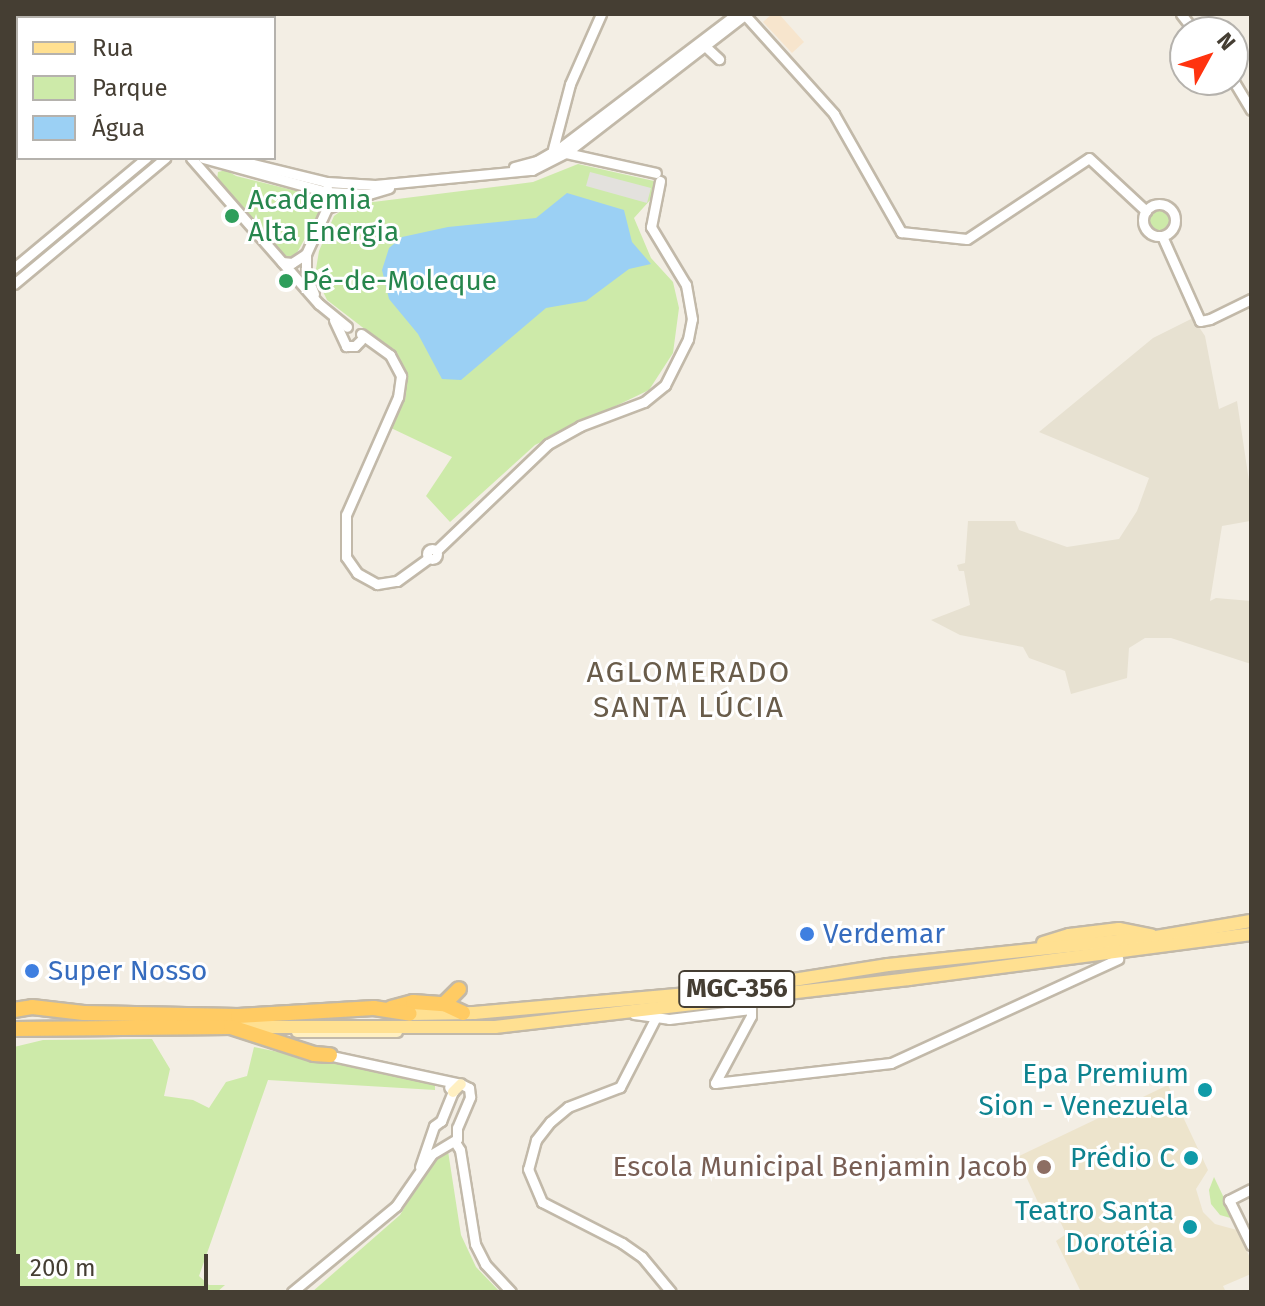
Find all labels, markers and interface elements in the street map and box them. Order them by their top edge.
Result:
legend [16,16,276,160]
north arrow [1169,16,1249,96]
text: N [1211,27,1241,56]
text: Rua [92,34,134,62]
text: Parque [92,74,168,102]
text: Água [92,114,145,142]
place label: Academia Alta Energia [248,183,399,249]
marker: Academia Alta Energia [223,207,241,225]
place label: Pé-de-Moleque [302,264,497,298]
marker: Pé-de-Moleque [277,272,295,290]
district label: AGLOMERADO SANTA LÚCIA [587,654,791,724]
place label: Verdemar [823,917,945,951]
marker: Verdemar [798,925,816,943]
place label: Super Nosso [48,954,207,988]
marker: Super Nosso [23,962,41,980]
road number: MGC-356 [677,967,797,1011]
place label: Epa Premium Sion - Venezuela [979,1057,1189,1123]
marker: Epa Premium Sion - Venezuela [1196,1081,1214,1099]
place label: Prédio C [1070,1141,1175,1175]
marker: Prédio C [1182,1149,1200,1167]
place label: Escola Municipal Benjamin Jacob [613,1150,1028,1184]
marker: Escola Municipal Benjamin Jacob [1035,1158,1053,1176]
place label: Teatro Santa Dorotéia [1015,1194,1174,1260]
marker: Teatro Santa Dorotéia [1181,1218,1199,1236]
scale bar [20,1238,212,1288]
text: 200 m [30,1254,96,1282]

